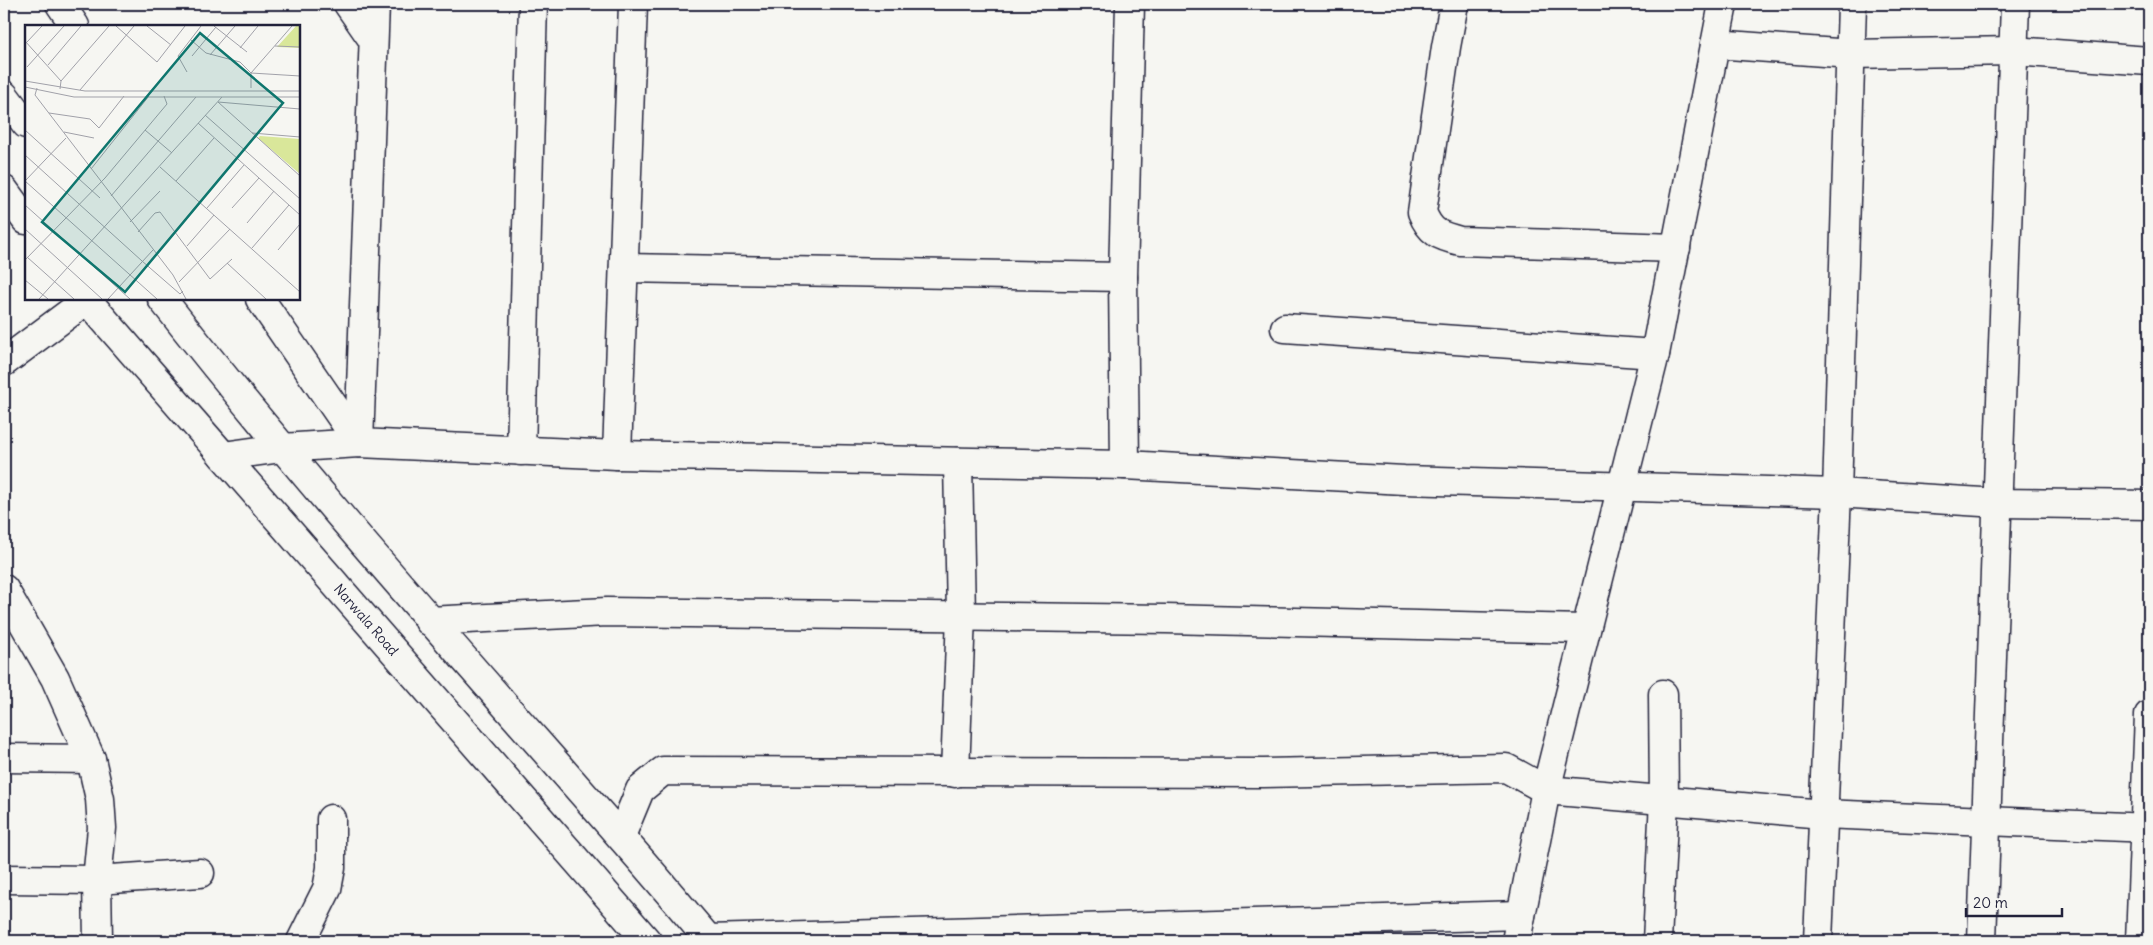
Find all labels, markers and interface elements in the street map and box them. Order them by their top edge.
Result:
inset map [25,25,300,300]
street label: Narwala Road [330,580,403,659]
scale bar [1966,885,2062,917]
text: 20 m [1973,893,2008,912]

